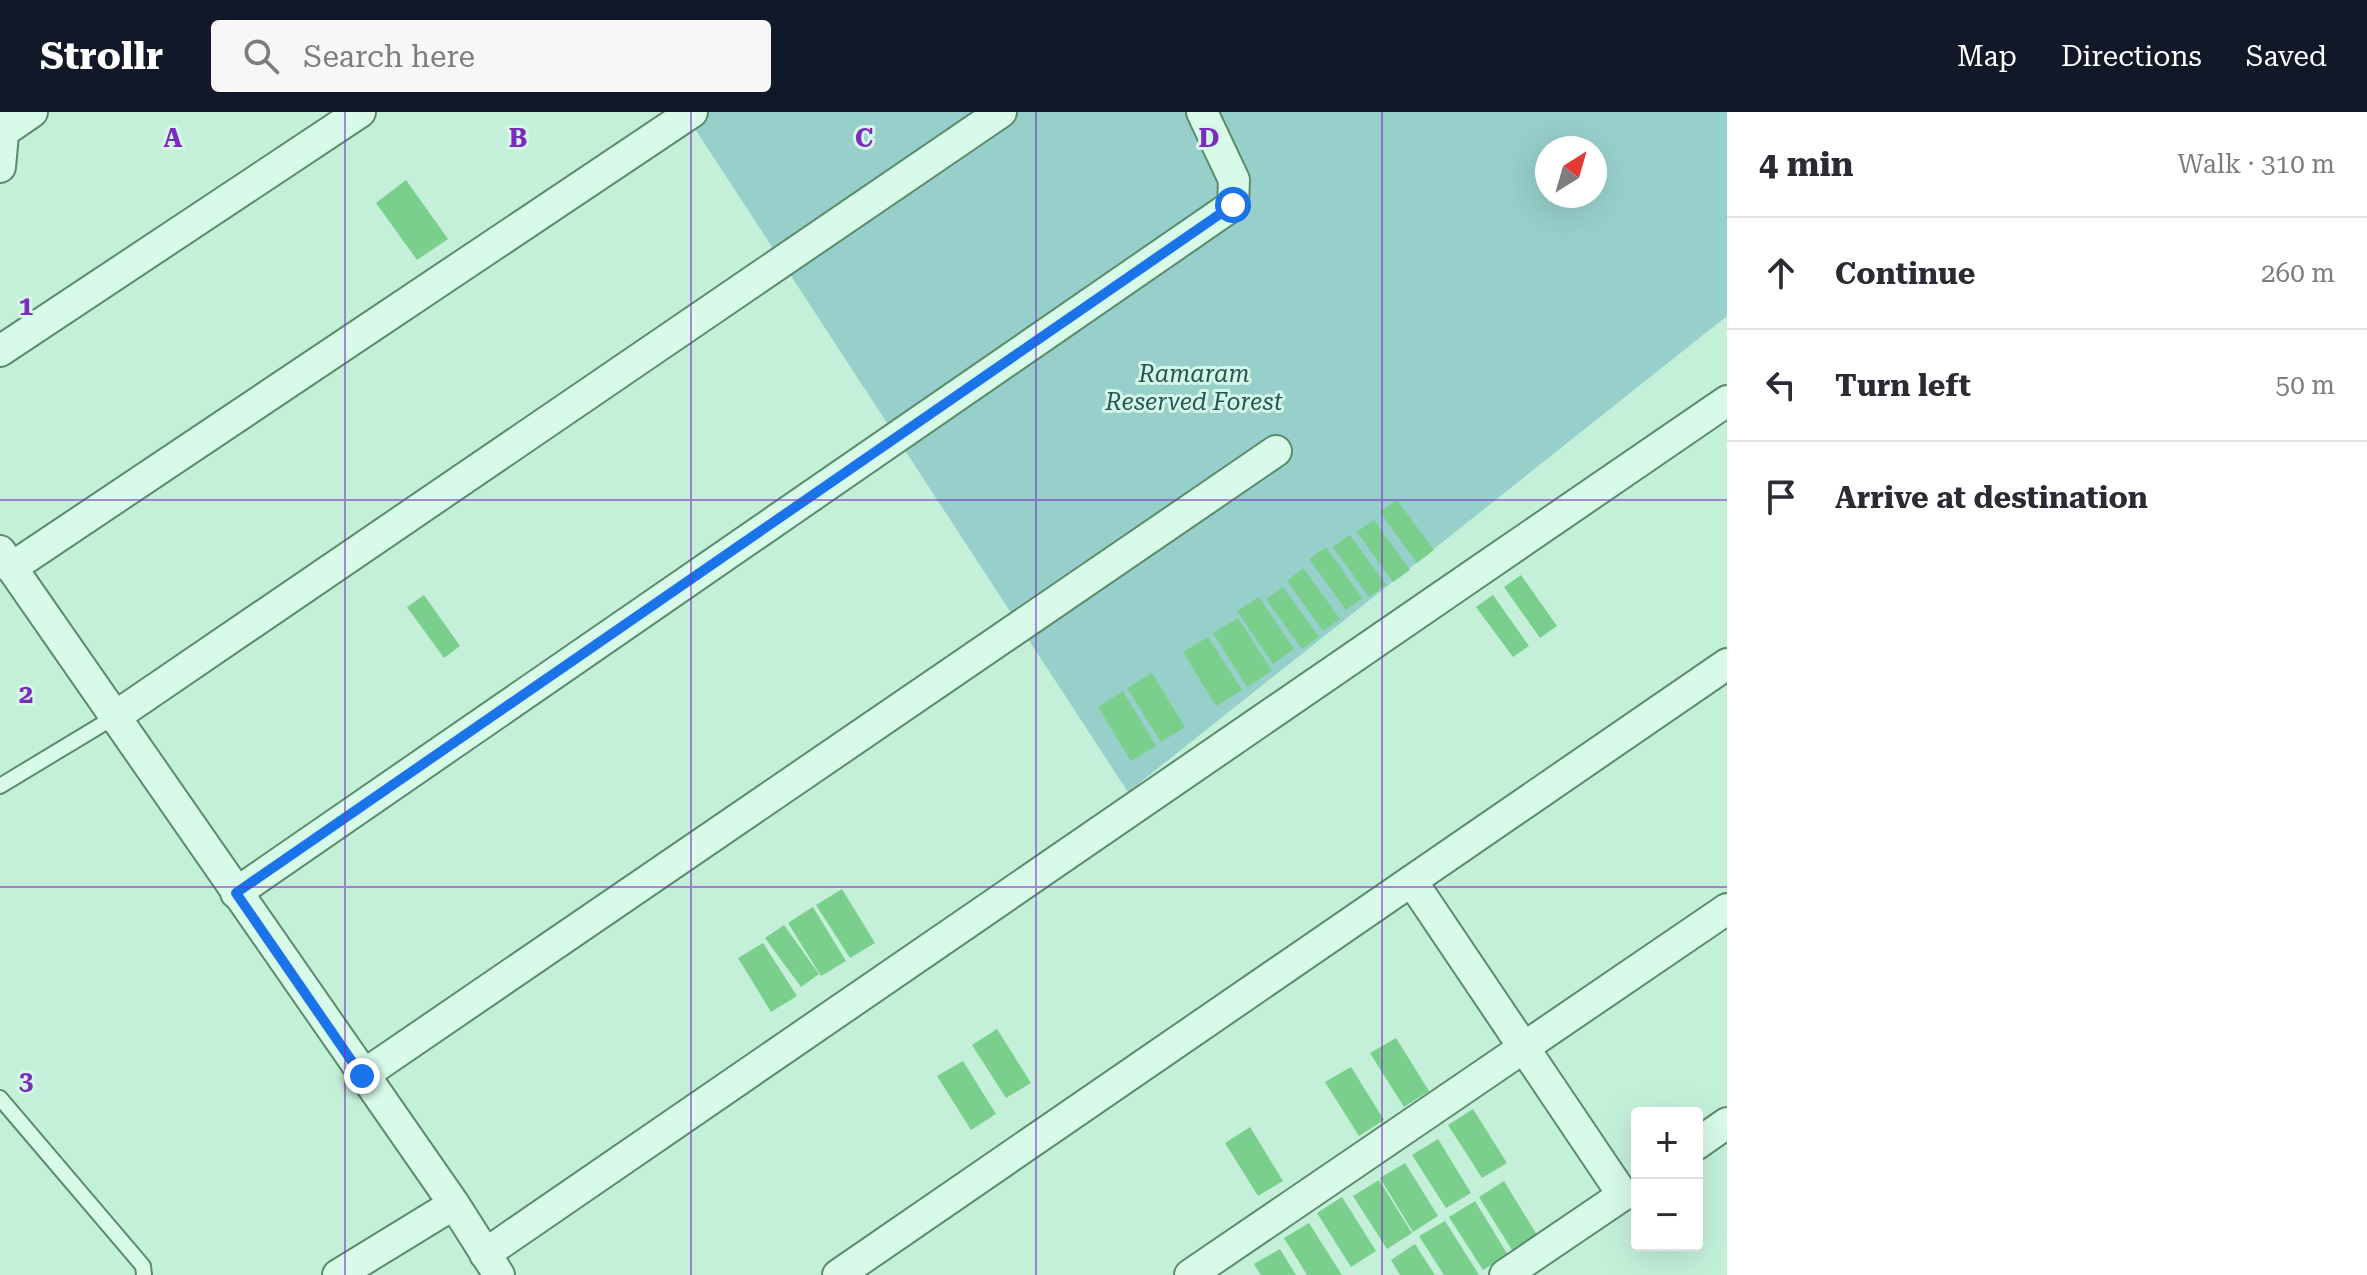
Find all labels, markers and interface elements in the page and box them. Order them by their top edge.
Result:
search box [211,20,771,92]
text: Strollr [40,34,163,78]
icon: search [239,34,283,78]
text: Search here [303,39,475,74]
text: Map [1957,40,2017,73]
text: Directions [2061,40,2202,73]
text: Saved [2246,40,2327,73]
text: A [164,123,183,153]
text: B [509,123,527,153]
text: C [855,123,873,153]
text: D [1199,123,1219,153]
north arrow [1535,136,1607,208]
text: 4 min [1759,144,1854,184]
text: Walk · 310 m [2177,149,2335,179]
route start [1215,187,1251,223]
icon: ahead [1759,251,1803,295]
text: Continue [1835,256,1975,291]
text: 260 m [2261,258,2335,288]
text: 1 [19,291,33,321]
park label: Ramaram Reserved Forest [1104,360,1283,416]
icon: left [1759,363,1803,407]
text: Turn left [1835,368,1971,403]
text: 50 m [2276,370,2335,400]
icon: arrive [1759,475,1803,519]
text: Arrive at destination [1835,480,2148,515]
text: 2 [19,679,33,709]
route end [344,1058,380,1094]
text: 3 [19,1066,33,1096]
map controls [1631,1107,1703,1251]
button: + [1631,1107,1703,1179]
button: − [1631,1179,1703,1251]

